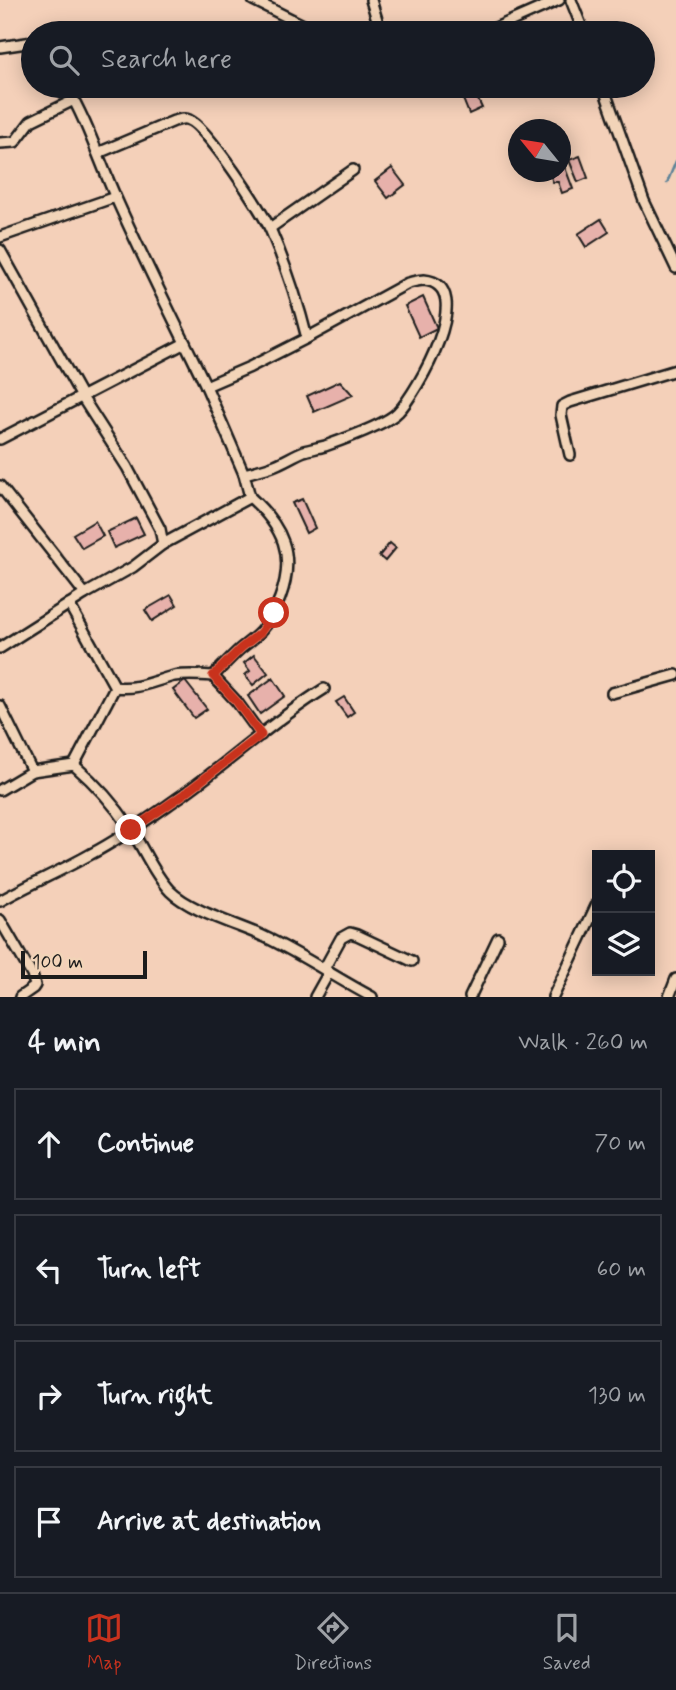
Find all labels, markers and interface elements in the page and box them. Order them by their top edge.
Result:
search box [21,21,655,98]
icon: search [45,41,83,79]
text: Search here [101,43,232,77]
north arrow [508,119,571,182]
route start [258,597,289,628]
route end [115,814,146,845]
map controls [592,850,655,976]
button: locate [592,850,655,913]
button: layers [592,913,655,976]
scale bar [21,948,147,980]
text: 100 m [32,950,83,975]
text: 4 min [28,1023,101,1062]
text: Walk · 260 m [518,1028,648,1058]
icon: ahead [30,1125,68,1163]
text: Continue [97,1127,194,1161]
text: 70 m [594,1129,646,1159]
icon: left [30,1251,68,1289]
text: Turn left [97,1253,201,1287]
text: 60 m [597,1255,646,1285]
icon: right [30,1377,68,1415]
text: Turn right [97,1379,213,1413]
text: 130 m [588,1381,646,1411]
icon: arrive [30,1503,68,1541]
text: Arrive at destination [97,1505,321,1539]
tab: Map [85,1609,123,1676]
tab: Directions [294,1609,372,1676]
tab: Saved [543,1609,591,1676]

